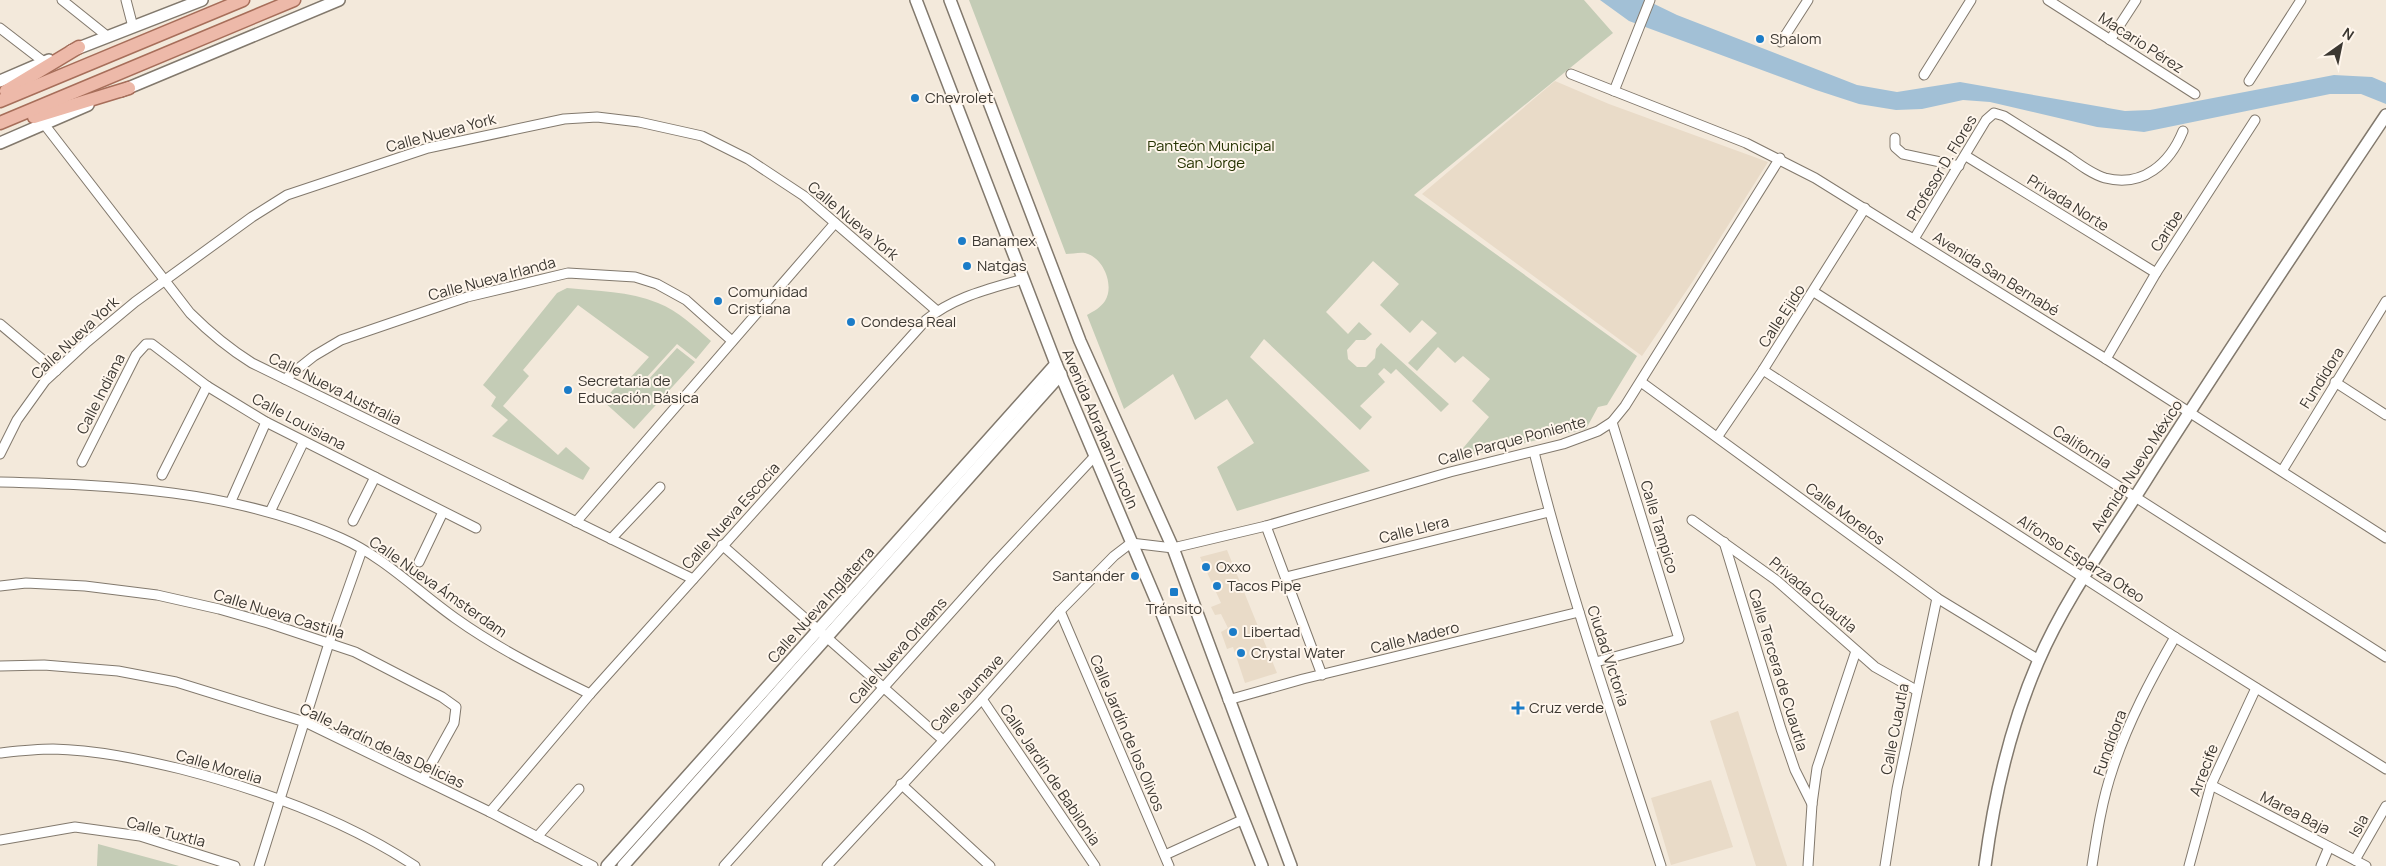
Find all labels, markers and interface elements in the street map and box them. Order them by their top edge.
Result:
street label: Macario Pérez [2094,7,2188,78]
north arrow [2316,20,2366,70]
text: N [2339,23,2358,44]
place label: Shalom [1770,28,1822,49]
marker: Shalom [1754,33,1766,45]
place label: Chevrolet [925,87,993,108]
marker: Chevrolet [909,92,921,104]
street label: Calle Nueva York [384,108,499,157]
street label: Profesor D. Flores [1902,111,1982,225]
park label: Panteón Municipal San Jorge [1147,135,1275,173]
street label: Privada Norte [2023,169,2113,236]
street label: Calle Nueva York [803,176,904,265]
street label: Caribe [2145,206,2188,256]
street label: Avenida San Bernabé [1929,226,2064,321]
place label: Banamex [972,230,1036,251]
marker: Banamex [956,235,968,247]
street label: Calle Nueva Irlanda [426,251,558,306]
place label: Natgas [977,255,1027,276]
marker: Natgas [961,260,973,272]
street label: Calle Ejido [1753,280,1810,351]
place label: Comunidad Cristiana [728,281,808,319]
street label: Calle Nueva York [26,291,123,384]
marker: Comunidad Cristiana [712,295,724,307]
place label: Condesa Real [861,311,956,332]
marker: Condesa Real [845,316,857,328]
street label: Fundidora [2294,343,2349,413]
street label: Avenida Abraham Lincoln [1057,346,1144,512]
street label: Calle Nueva Australia [265,347,405,430]
street label: Calle Indiana [71,350,130,438]
place label: Secretaria de Educación Básica [578,370,699,408]
marker: Secretaria de Educación Básica [562,384,574,396]
street label: Calle Louisiana [249,388,350,455]
street label: Avenida Nuevo México [2086,395,2187,536]
street label: Calle Parque Poniente [1436,411,1588,470]
street label: California [2049,420,2116,473]
street label: Calle Nueva Escocia [677,458,784,574]
street label: Calle Tampico [1635,478,1684,576]
street label: Calle Morelos [1801,478,1889,550]
street label: Alfonso Esparza Oteo [2014,510,2149,608]
street label: Calle Llera [1377,511,1451,548]
street label: Calle Nueva Ámsterdam [365,531,511,642]
street label: Calle Nueva Inglaterra [762,542,879,668]
street label: Privada Cuautla [1765,552,1862,638]
place label: Oxxo [1216,556,1251,577]
marker: Oxxo [1200,561,1212,573]
place label: Santander [1052,565,1126,586]
marker: Santander [1129,570,1141,582]
place label: Tacos Pipe [1227,575,1301,596]
marker: Tacos Pipe [1211,580,1223,592]
street label: Calle Nueva Castilla [211,584,347,643]
marker: Tránsito [1168,586,1180,598]
street label: Calle Tercera de Cuautla [1744,586,1813,753]
street label: Calle Nueva Orleans [844,592,952,709]
place label: Tránsito [1146,598,1202,619]
street label: Ciudad Victoria [1582,603,1635,709]
street label: Calle Madero [1368,616,1461,659]
place label: Libertad [1243,621,1300,642]
marker: Libertad [1227,626,1239,638]
place label: Crystal Water [1251,642,1346,663]
marker: Crystal Water [1235,647,1247,659]
street label: Calle Jaumave [925,649,1008,736]
street label: Calle Jardín de los Olivos [1085,651,1170,815]
street label: Calle Cuautla [1875,681,1914,776]
place label: Cruz verde [1529,697,1604,718]
street label: Calle Jardín de las Delicias [296,698,468,793]
street label: Calle Jardín de Babilonia [995,700,1106,850]
marker: Cruz verde [1511,701,1525,715]
street label: Fundidora [2088,707,2131,779]
street label: Arrecife [2184,741,2223,799]
street label: Calle Morelia [174,744,265,789]
street label: Marea Baja [2257,786,2334,839]
street label: Calle Tuxtla [124,811,208,852]
street label: Isla [2344,811,2373,841]

